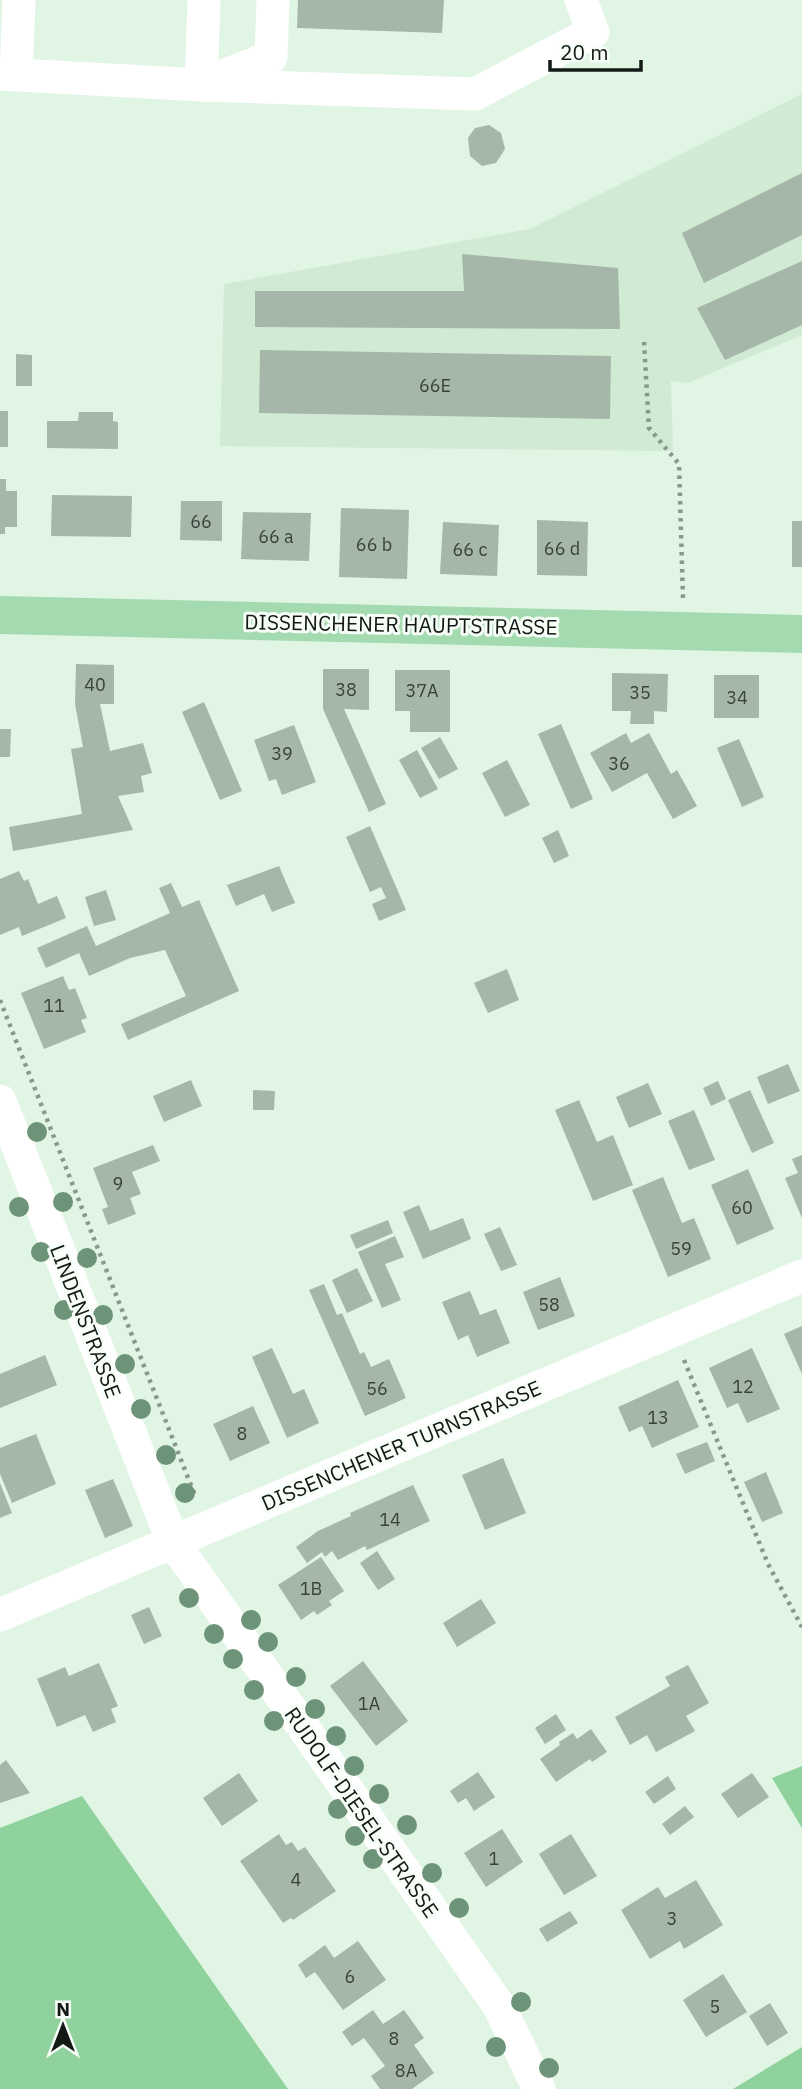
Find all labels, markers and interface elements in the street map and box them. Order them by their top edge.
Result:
scale bar [550,28,641,72]
text: 20 m [560,38,609,66]
house number: 66E [419,374,451,397]
house number: 66 [190,510,212,533]
house number: 66 a [258,525,294,548]
house number: 66 b [356,533,392,556]
house number: 66 d [544,537,580,560]
house number: 66 c [453,538,487,561]
street label: DISSENCHENER HAUPTSTRASSE [244,607,558,641]
house number: 40 [84,673,106,696]
house number: 38 [335,678,357,701]
house number: 37A [405,679,439,702]
house number: 35 [629,681,651,704]
house number: 34 [726,686,748,709]
house number: 39 [271,742,293,765]
house number: 36 [608,752,630,775]
house number: 11 [43,994,65,1017]
house number: 9 [113,1172,123,1195]
house number: 60 [731,1196,753,1219]
house number: 59 [670,1237,692,1260]
street label: LINDENSTRASSE [44,1240,128,1402]
house number: 58 [538,1293,560,1316]
street label: DISSENCHENER TURNSTRASSE [257,1373,545,1517]
house number: 12 [732,1375,754,1398]
house number: 56 [366,1377,388,1400]
house number: 13 [647,1406,669,1429]
house number: 8 [237,1422,247,1445]
house number: 14 [379,1508,401,1531]
house number: 1B [300,1577,322,1600]
house number: 1A [358,1692,381,1715]
street label: RUDOLF-DIESEL-STRASSE [279,1701,445,1923]
house number: 1 [489,1847,499,1870]
house number: 4 [291,1868,302,1891]
house number: 3 [667,1907,677,1930]
house number: 6 [345,1965,355,1988]
north arrow [28,1991,98,2061]
house number: 5 [710,1995,720,2018]
text: N [56,1997,70,2021]
house number: 8 [389,2027,399,2050]
house number: 8A [395,2059,418,2082]

